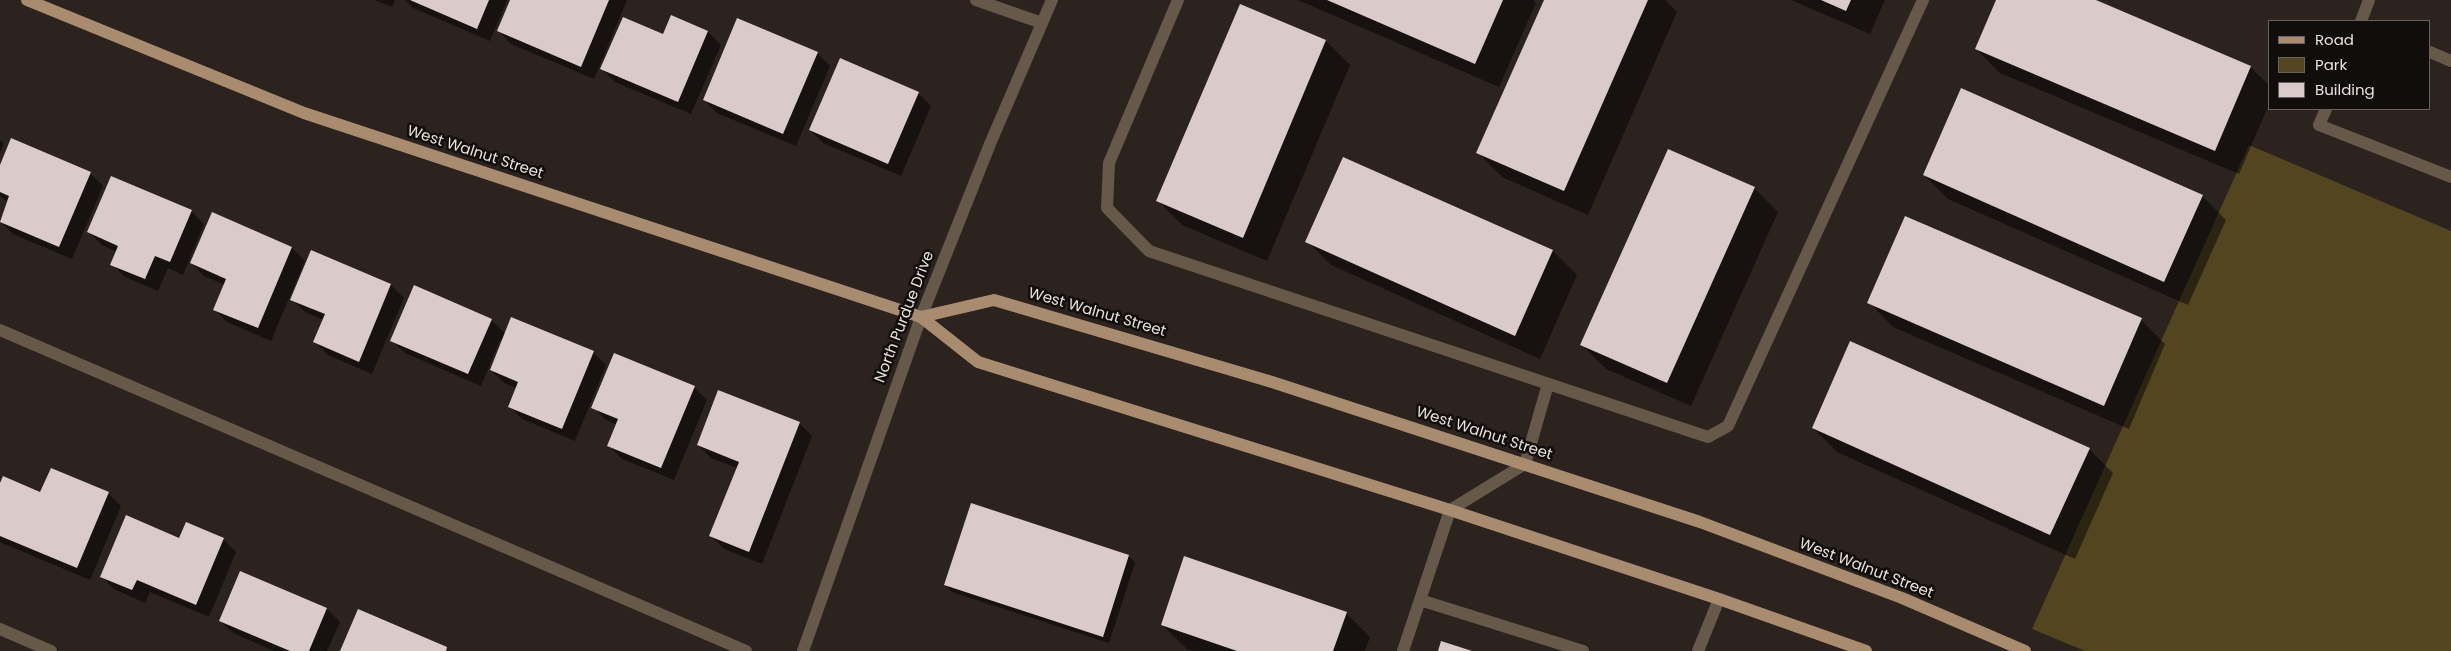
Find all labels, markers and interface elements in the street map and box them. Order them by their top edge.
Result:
legend [2268,20,2431,110]
text: Road [2315,29,2354,50]
text: Park [2315,54,2347,75]
text: Building [2315,79,2375,100]
street label: West Walnut Street [405,122,545,184]
street label: North Purdue Drive [872,249,938,385]
street label: West Walnut Street [1026,285,1168,341]
street label: West Walnut Street [1414,403,1554,465]
street label: West Walnut Street [1796,535,1936,603]

